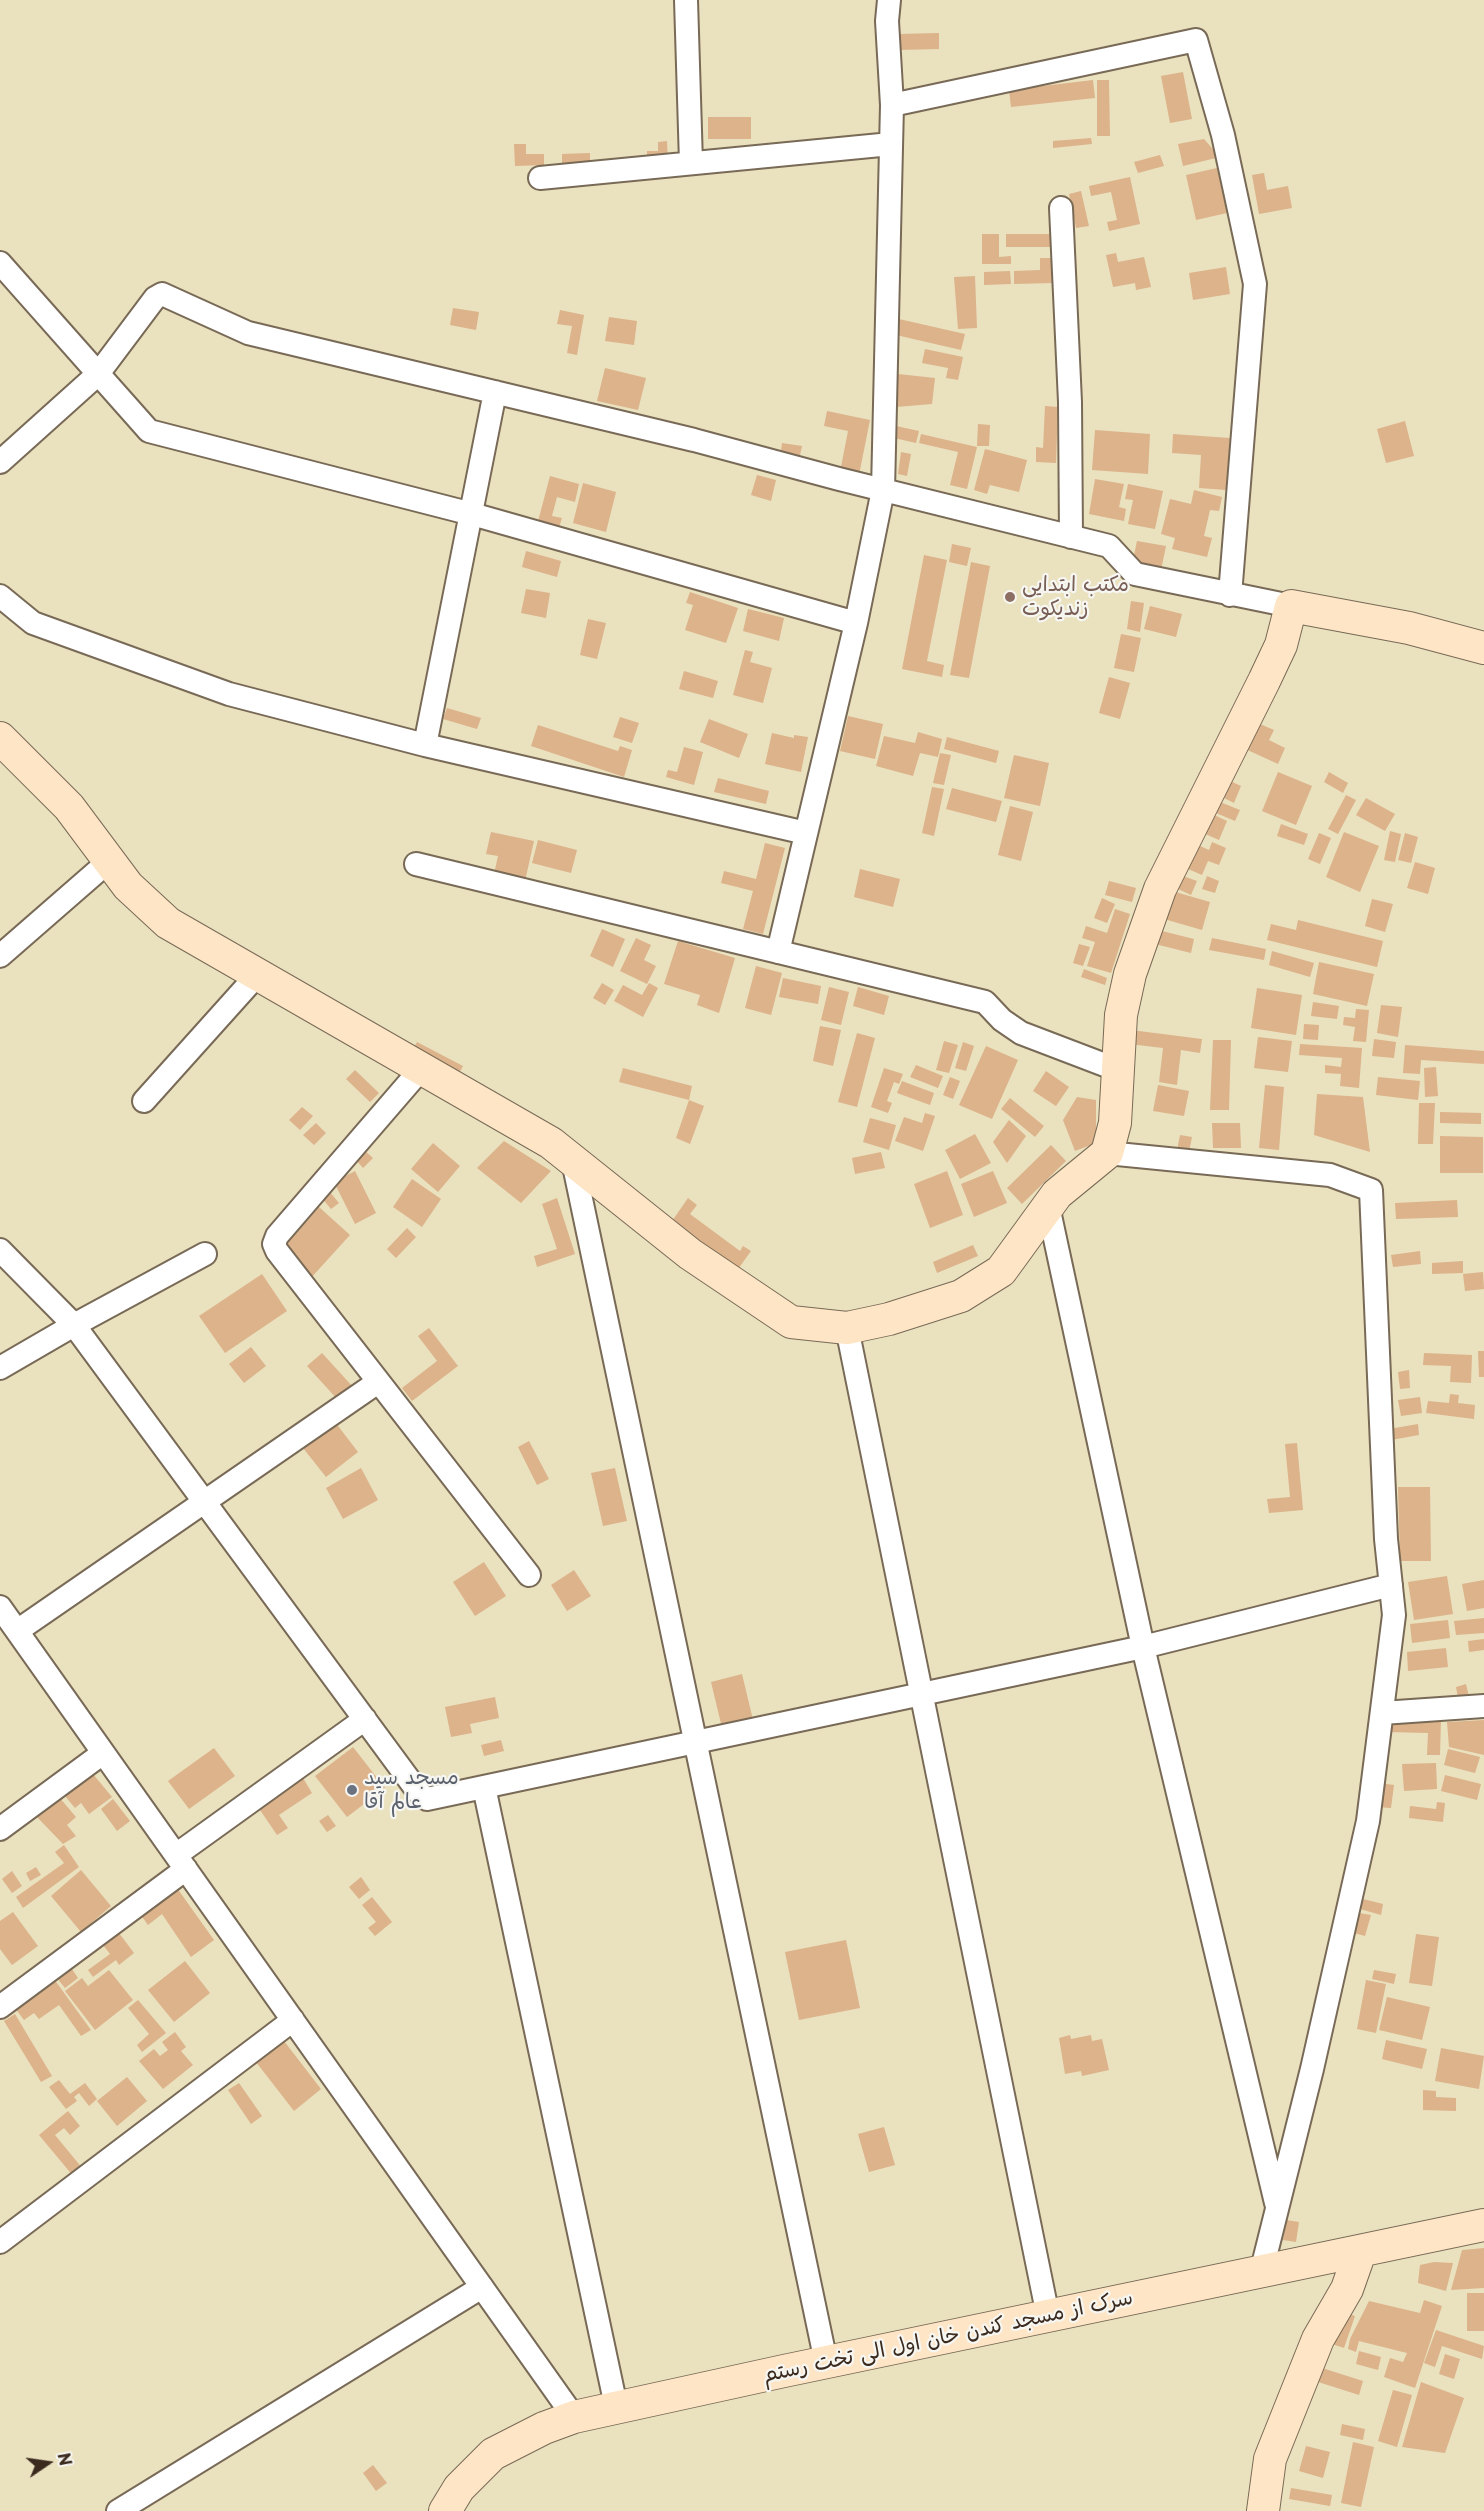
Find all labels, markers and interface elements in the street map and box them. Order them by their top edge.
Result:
place label: مکتب ابتدایی زندیکوت [1022,572,1129,622]
marker: مکتب ابتدایی زندیکوت [1003,590,1017,604]
place label: مسجد سید عالم آقا [364,1765,459,1815]
marker: مسجد سید عالم آقا [345,1783,359,1797]
street label: سرک از مسجد کندن خان اول الی تخت رستم [761,2285,1135,2389]
north arrow [18,2433,78,2493]
text: N [52,2450,79,2468]

